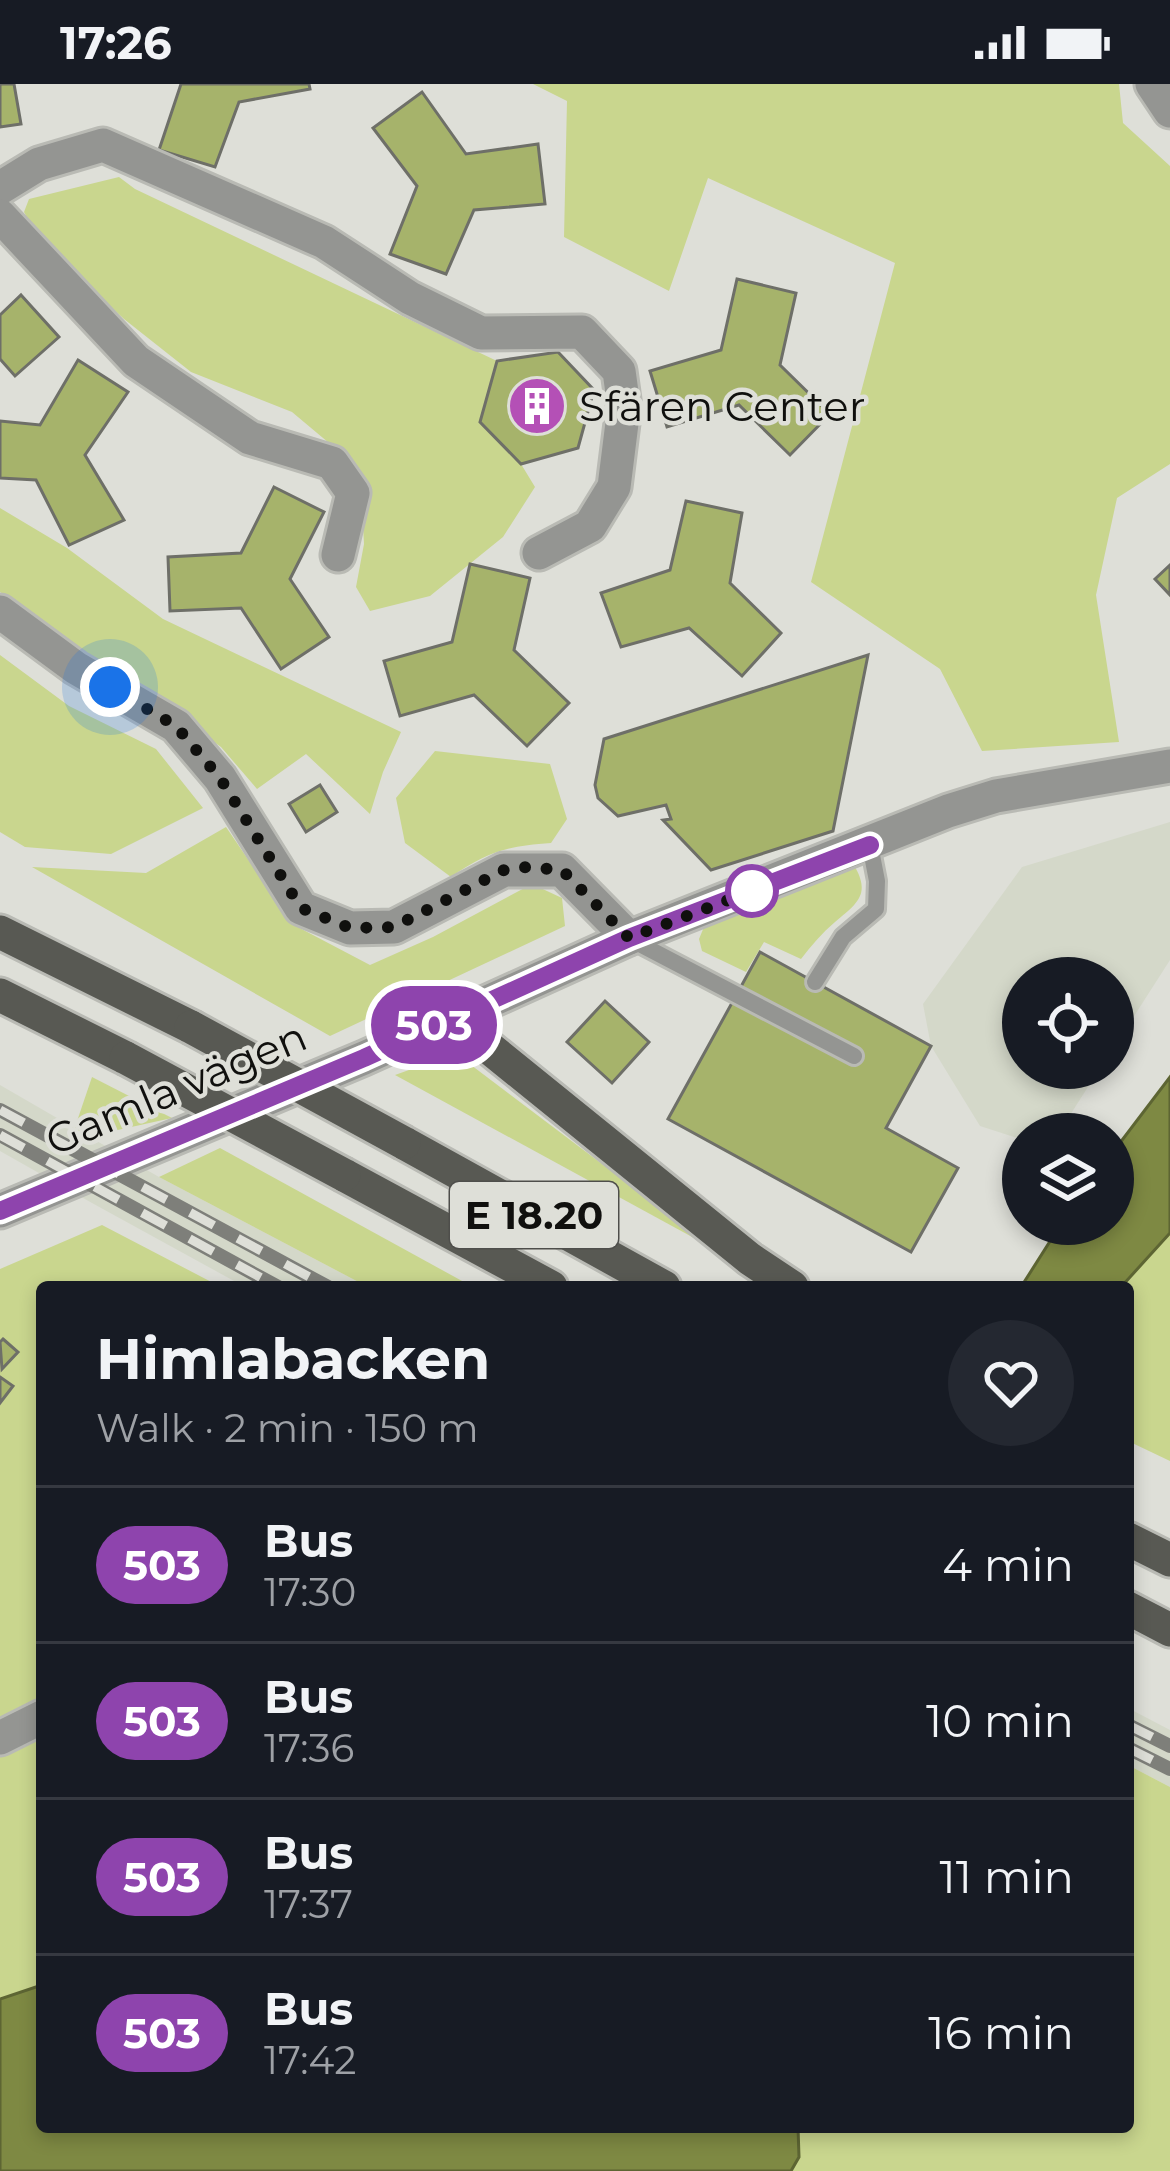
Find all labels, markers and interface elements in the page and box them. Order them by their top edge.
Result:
text: 17:26 [60,15,172,70]
building icon: Sfären Center [506,375,568,437]
place label: Sfären Center [579,380,866,432]
your location [80,657,140,717]
unlabelled marker [727,866,777,916]
map controls [1002,957,1134,1245]
button: locate [1002,957,1134,1089]
line badge: 503 [365,986,503,1064]
text: 503 [395,999,473,1051]
street label: Gamla vägen [38,1010,314,1166]
button: layers [1002,1113,1134,1245]
road number: E 18.20 [450,1182,618,1248]
button: heart [948,1320,1074,1446]
text: Himlabacken [96,1324,490,1393]
text: Walk · 2 min · 150 m [96,1404,479,1452]
text: Bus [264,1513,353,1568]
text: 4 min [942,1537,1074,1592]
text: 503 [123,1539,201,1591]
text: 17:30 [264,1568,356,1616]
text: Bus [264,1669,353,1724]
text: 10 min [926,1693,1074,1748]
text: 503 [123,1695,201,1747]
text: 17:36 [264,1724,354,1772]
text: Bus [264,1825,353,1880]
text: 11 min [939,1849,1074,1904]
text: 503 [123,1851,201,1903]
text: 17:37 [264,1880,353,1928]
text: Bus [264,1981,353,2036]
text: 16 min [928,2005,1074,2060]
text: 503 [123,2007,201,2059]
text: 17:42 [264,2036,356,2084]

